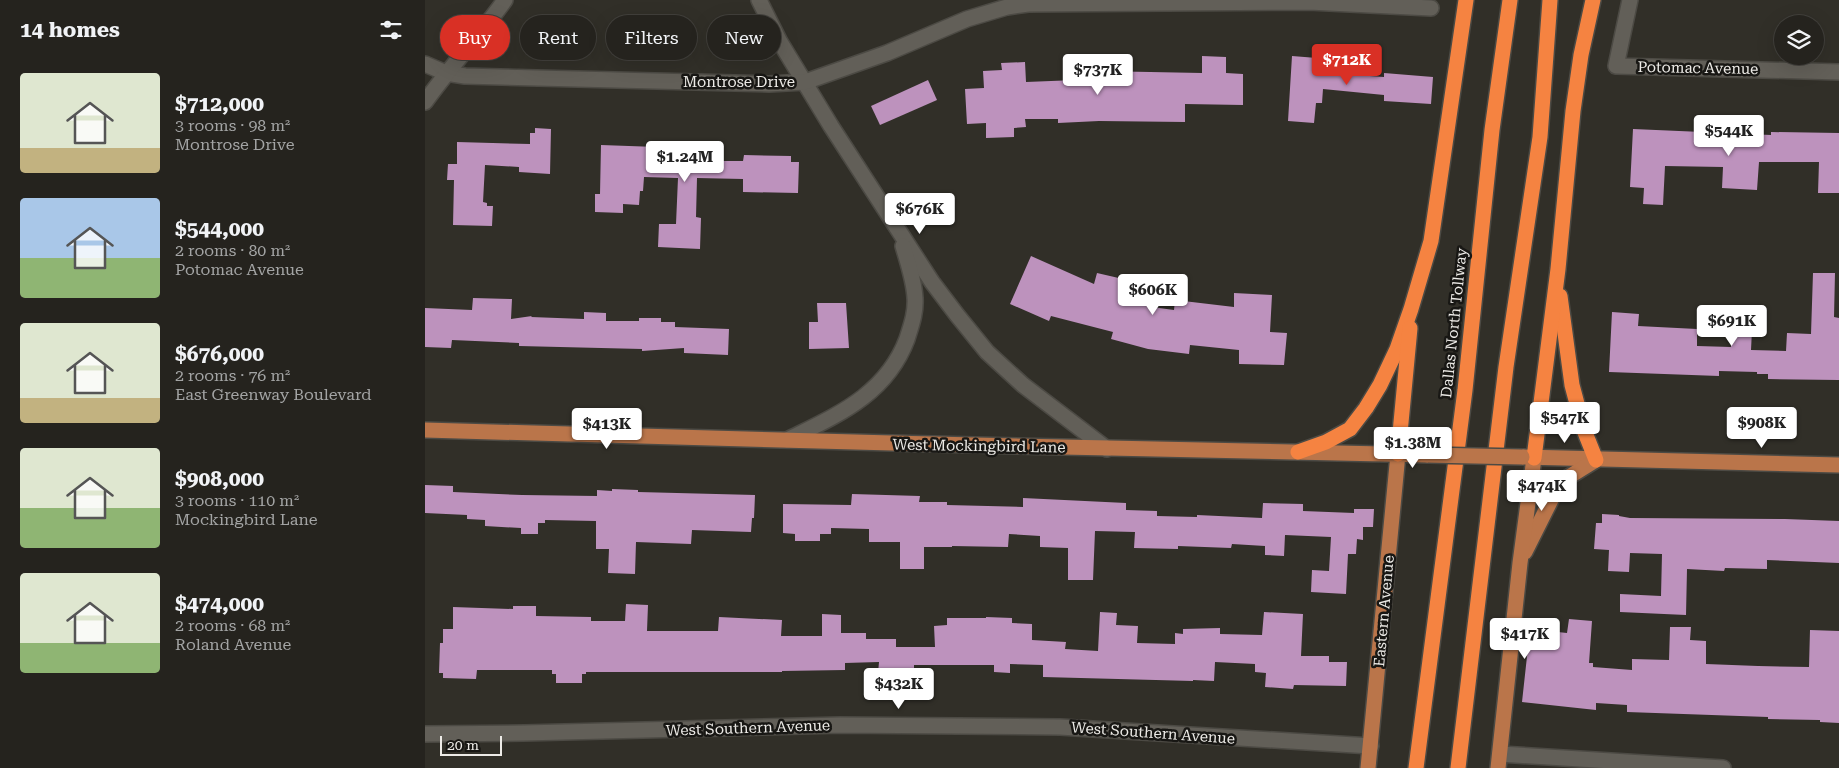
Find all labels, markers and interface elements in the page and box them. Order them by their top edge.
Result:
chip: Buy [440,15,510,60]
chip: Rent [520,15,596,60]
chip: Filters [606,15,697,60]
chip: New [707,15,781,60]
map controls [1774,15,1824,65]
button: layers [1774,15,1824,65]
icon: filters [377,16,405,44]
text: 14 homes [20,18,120,42]
pin: $712K [1312,44,1382,86]
text: $712K [1323,50,1371,69]
pin: $737K [1063,54,1133,96]
street label: Potomac Avenue [1637,58,1759,78]
text: $737K [1074,60,1122,79]
street label: Montrose Drive [683,73,795,91]
text: $712,000 [175,92,264,116]
icon: home [60,93,120,153]
pin: $544K [1694,114,1764,157]
text: 3 rooms · 98 m² [175,116,290,135]
text: $544K [1705,121,1753,140]
text: Montrose Drive [175,135,295,154]
pin: $1.24M [644,140,726,183]
text: $1.24M [657,147,713,166]
pin: $676K [885,192,955,235]
text: $676K [896,199,944,218]
text: $544,000 [175,217,264,241]
icon: home [60,218,120,278]
text: 2 rooms · 80 m² [175,241,290,260]
street label: Dallas North Tollway [1437,247,1471,399]
text: Potomac Avenue [175,260,304,279]
pin: $606K [1118,274,1188,316]
text: $606K [1129,280,1177,299]
pin: $691K [1697,304,1767,347]
text: $691K [1708,311,1756,330]
text: $676,000 [175,342,264,366]
icon: home [60,343,120,403]
text: 2 rooms · 76 m² [175,366,290,385]
text: East Greenway Boulevard [175,385,372,404]
pin: $547K [1530,402,1600,444]
pin: $908K [1727,406,1797,449]
pin: $413K [572,408,642,450]
text: $547K [1541,408,1589,427]
text: $908K [1738,413,1786,432]
text: $413K [583,414,631,433]
pin: $1.38M [1372,426,1454,469]
text: $1.38M [1385,433,1441,452]
street label: West Mockingbird Lane [892,435,1066,457]
text: $908,000 [175,467,264,491]
icon: home [60,468,120,528]
pin: $474K [1507,470,1577,512]
text: $474K [1518,476,1566,495]
text: 3 rooms · 110 m² [175,491,299,510]
text: Mockingbird Lane [175,510,318,529]
street label: Eastern Avenue [1370,554,1398,668]
text: $474,000 [175,592,264,616]
icon: home [60,593,120,653]
text: 2 rooms · 68 m² [175,616,290,635]
pin: $417K [1490,618,1560,660]
text: $417K [1501,624,1549,643]
text: Roland Avenue [175,635,291,654]
pin: $432K [864,668,934,710]
text: $432K [875,674,923,693]
street label: West Southern Avenue [666,716,830,740]
street label: West Southern Avenue [1070,718,1236,748]
scale bar [440,733,503,756]
text: 20 m [447,737,479,753]

